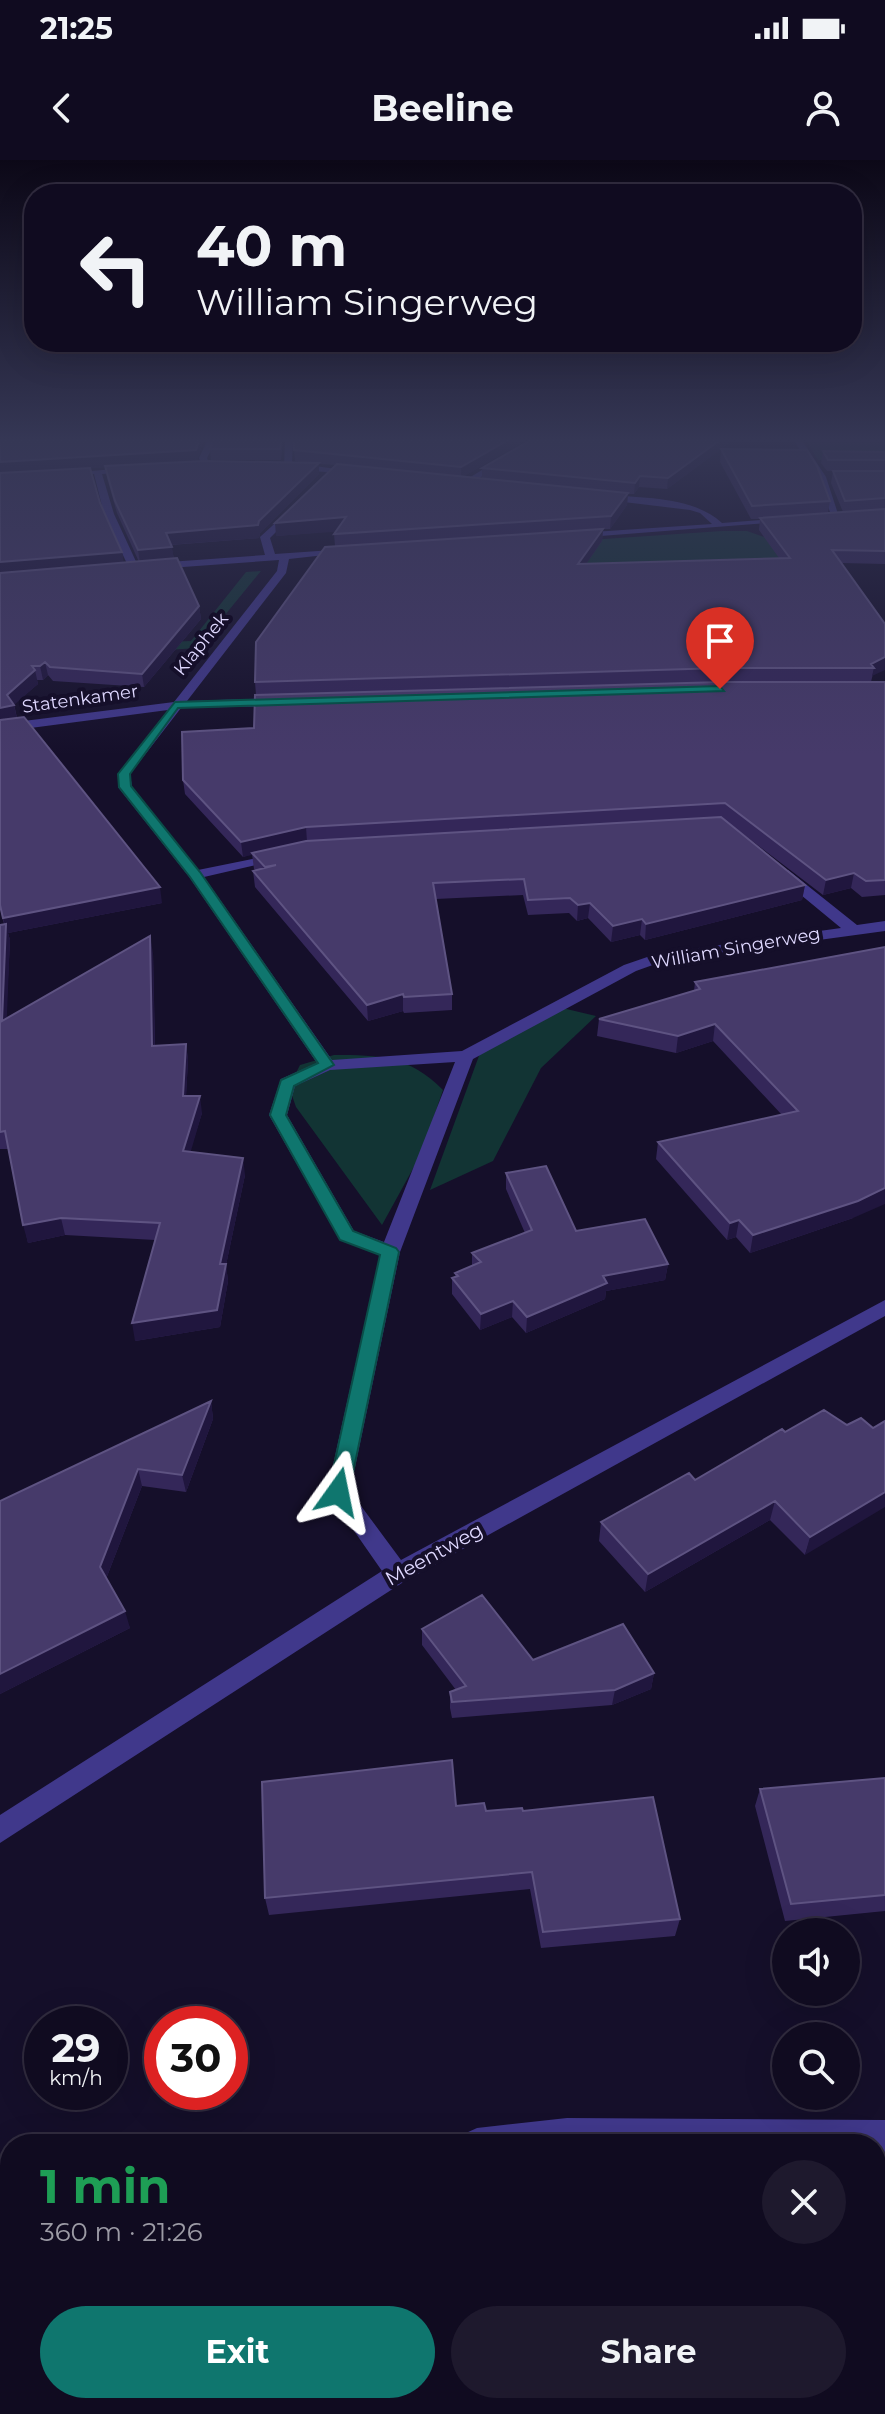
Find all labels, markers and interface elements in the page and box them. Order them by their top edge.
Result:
text: 21:25 [40,10,113,47]
icon: back [40,86,84,130]
text: Beeline [371,86,514,130]
icon: person [801,86,845,130]
text: 40 m [196,212,347,280]
icon: left [64,216,168,320]
text: William Singerweg [196,280,538,324]
pin [686,607,754,689]
street label: Klaphek [169,608,233,680]
icon: arrive [698,619,742,663]
street label: Statenkamer [21,680,139,718]
street label: William Singerweg [650,922,822,974]
position arrow [296,1450,380,1534]
street label: Meentweg [381,1517,487,1591]
map controls [772,1918,860,2110]
button: sound [772,1918,860,2006]
speed limit sign: 30 [144,2006,248,2110]
button: search [772,2022,860,2110]
text: 29 [51,2023,101,2072]
text: km/h [49,2066,103,2090]
text: 1 min [40,2157,170,2215]
button: close [762,2160,846,2244]
text: 360 m · 21:26 [40,2216,203,2248]
button: Exit [40,2306,435,2398]
button: Share [451,2306,846,2398]

